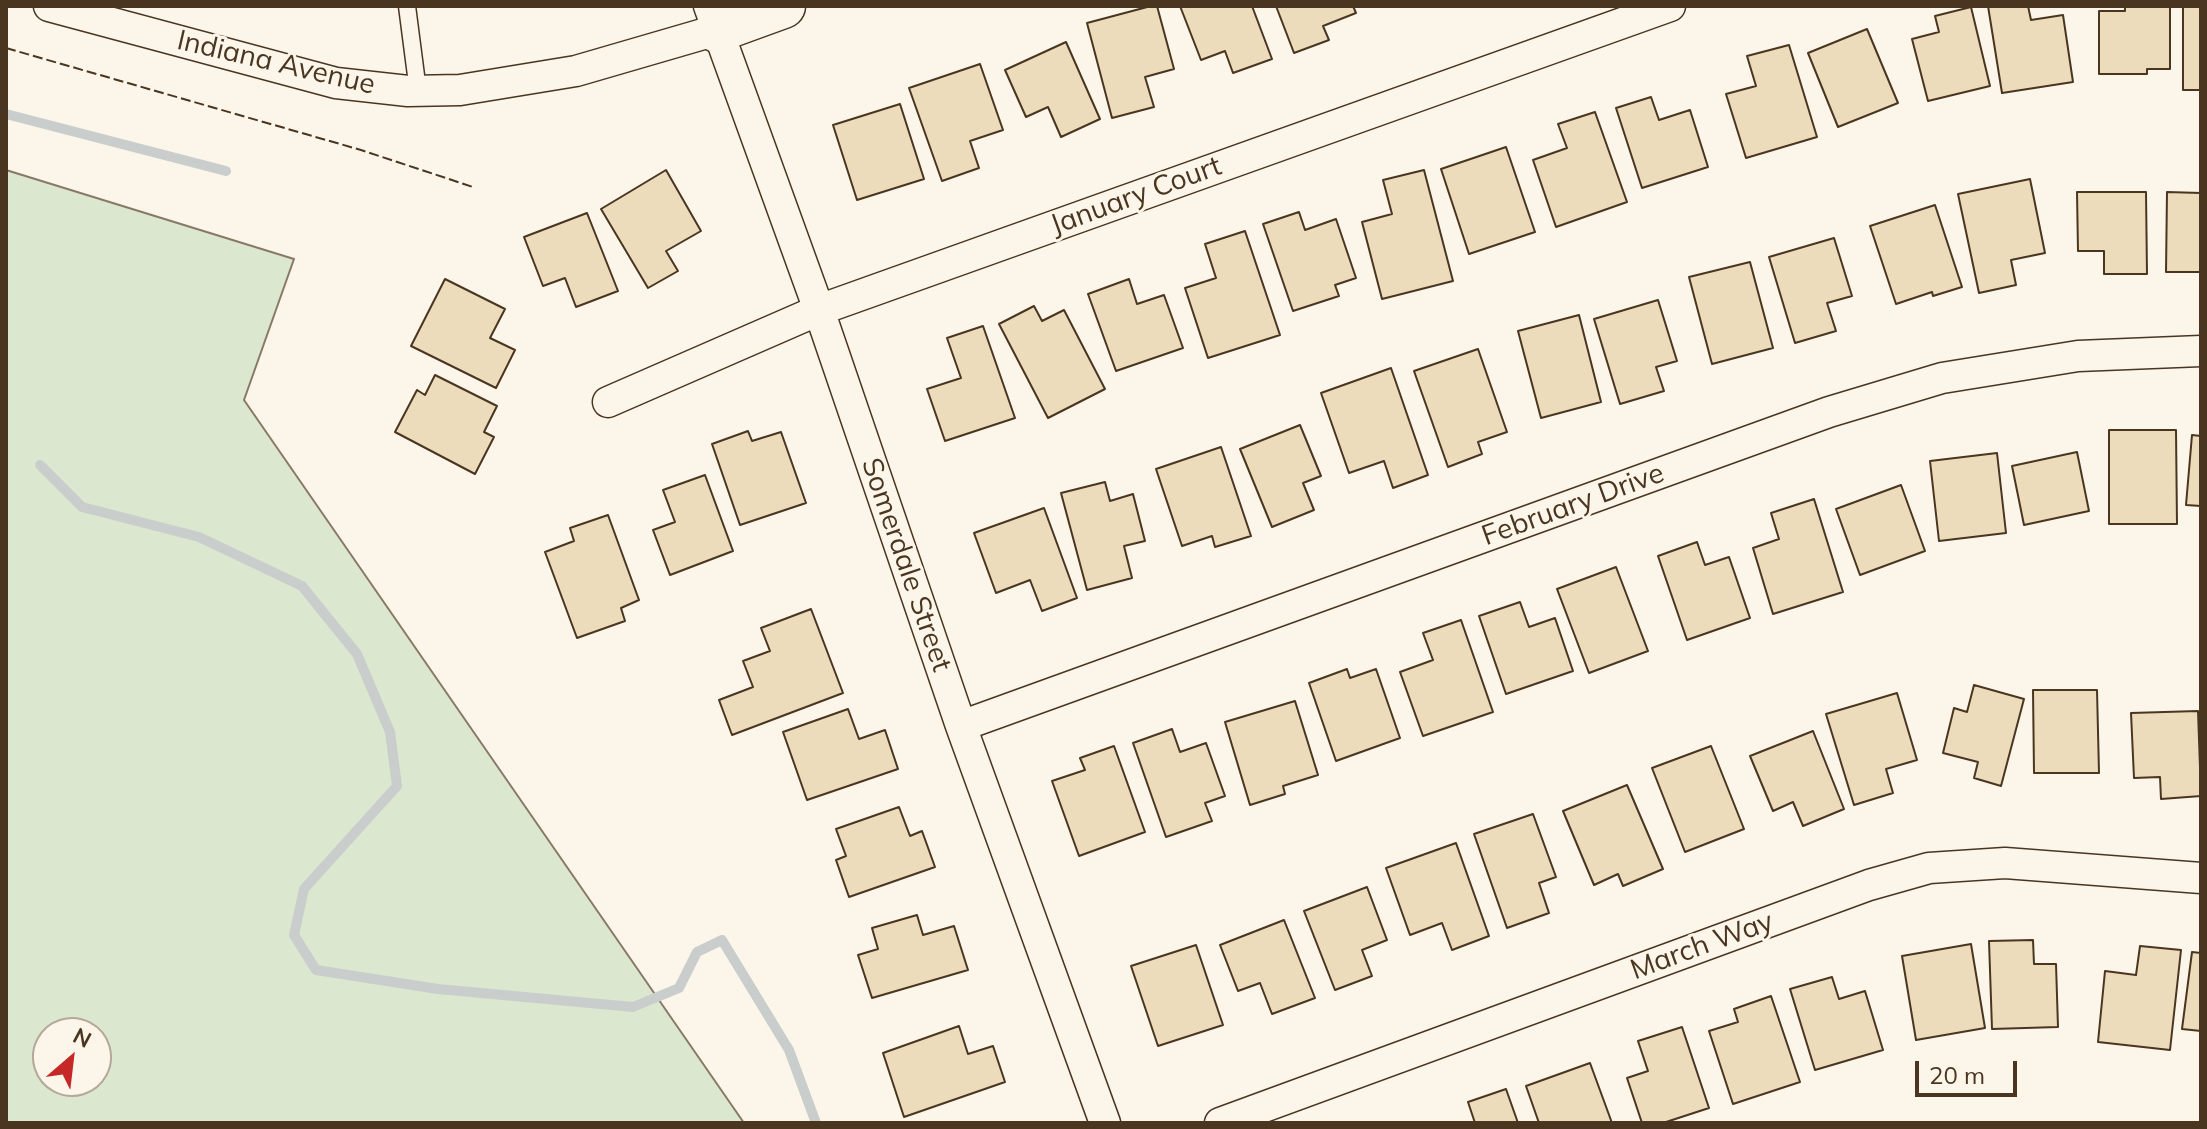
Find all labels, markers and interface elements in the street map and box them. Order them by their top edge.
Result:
street label: Indiana Avenue [174,24,378,102]
street label: January Court [1046,150,1226,242]
street label: Somerdale Street [854,454,958,676]
street label: February Drive [1477,457,1669,553]
street label: March Way [1626,905,1778,987]
north arrow [32,1017,112,1097]
text: N [68,1021,96,1054]
scale bar [1919,1045,2021,1095]
text: 20 m [1929,1060,1985,1090]

